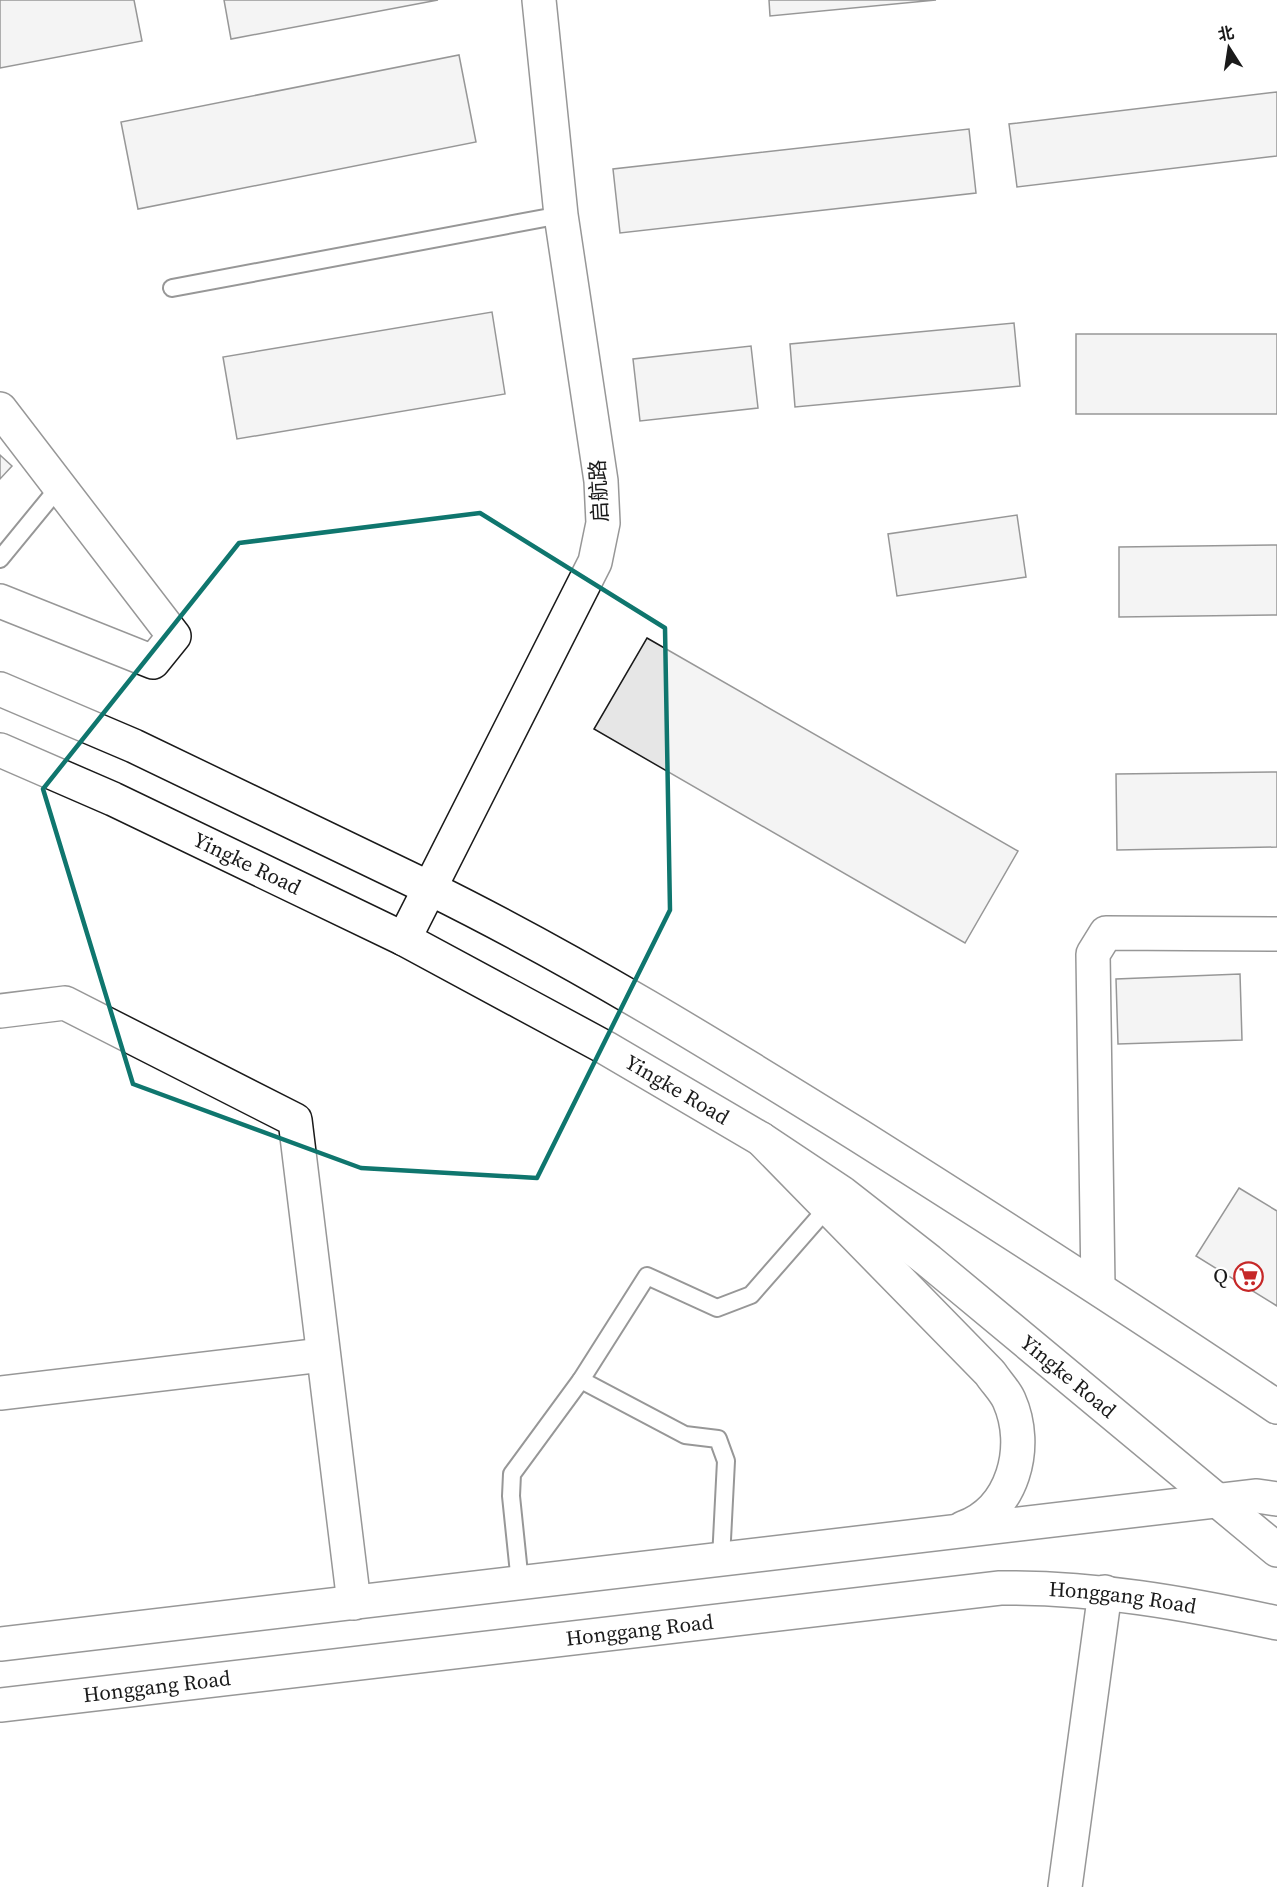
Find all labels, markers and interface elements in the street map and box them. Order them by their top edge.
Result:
north arrow [1199,18,1259,78]
text: 北 [1216,21,1236,46]
street label: 启航路 [582,459,615,523]
street label: Yingke Road [189,825,306,901]
street label: Yingke Road [620,1047,735,1131]
supermarket icon: Q [1233,1260,1265,1292]
place label: Q [1213,1261,1228,1290]
street label: Yingke Road [1014,1328,1123,1425]
street label: Honggang Road [1048,1574,1199,1621]
street label: Honggang Road [564,1607,715,1653]
street label: Honggang Road [82,1663,232,1709]

